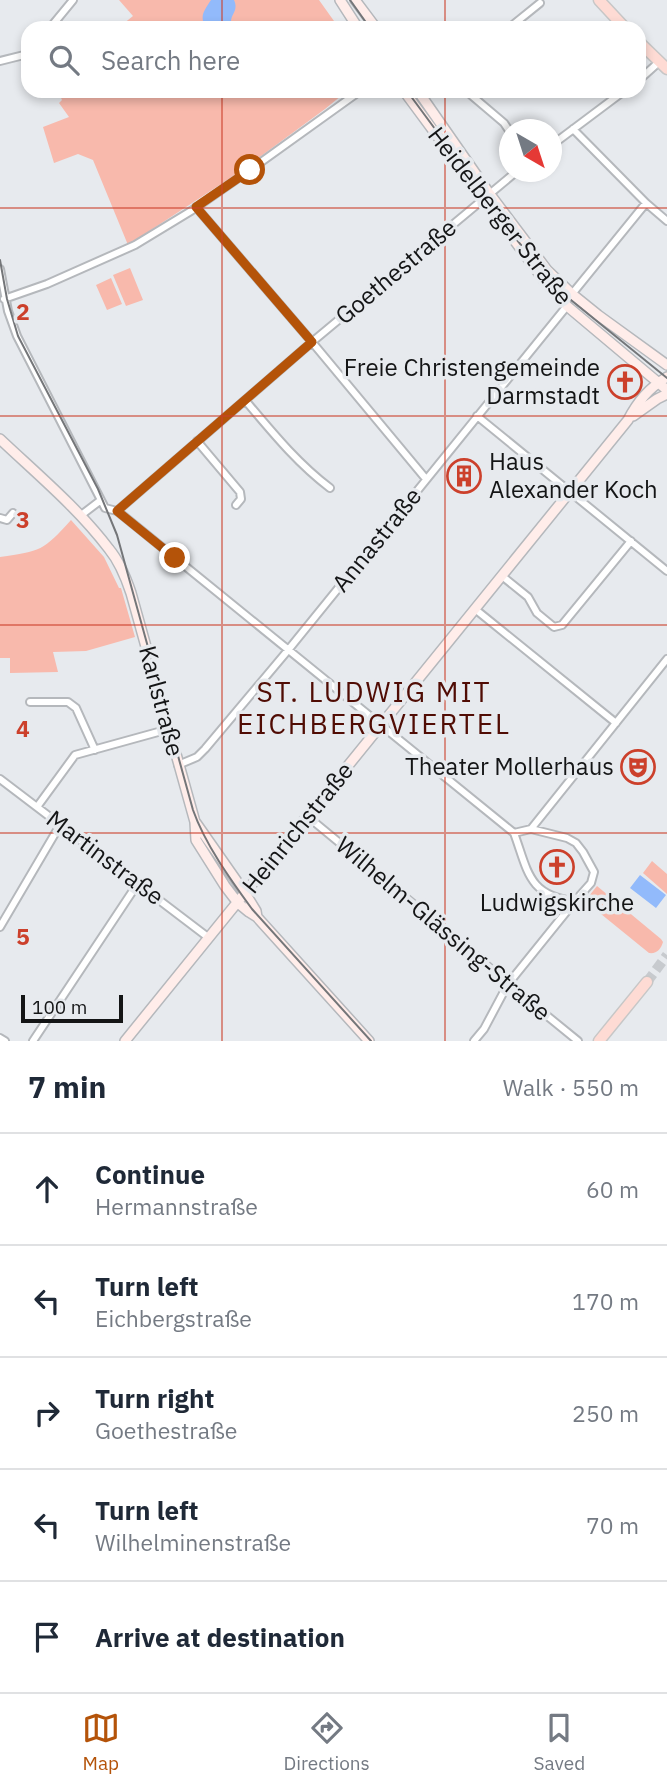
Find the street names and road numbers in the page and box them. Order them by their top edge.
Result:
street label: Heidelberger Straße [421,120,580,311]
street label: Goethestraße [328,211,463,331]
street label: Annastraße [324,481,428,598]
street label: Karlstraße [132,642,192,759]
street label: Heinrichstraße [234,755,360,900]
street label: Martinstraße [40,803,171,912]
street label: Wilhelm-Glässing-Straße [329,829,558,1028]

